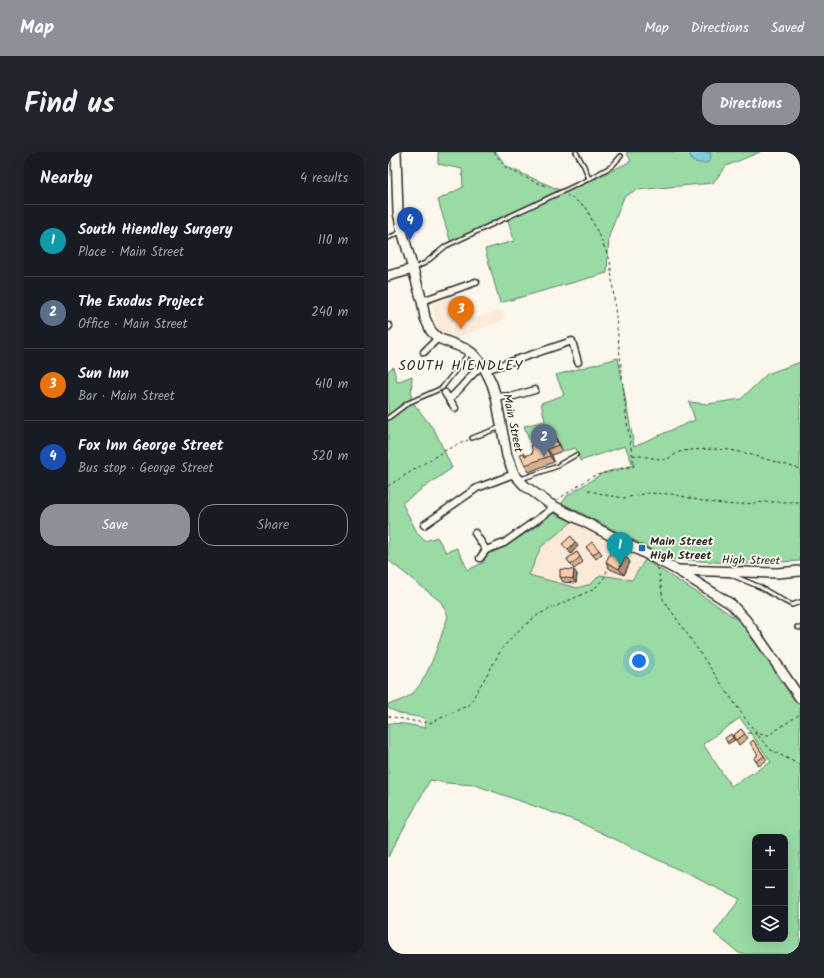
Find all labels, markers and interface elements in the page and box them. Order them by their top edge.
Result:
text: Map [20,13,54,43]
text: Map [644,17,669,39]
text: Directions [691,17,749,39]
text: Saved [771,17,804,39]
text: Find us [24,82,115,127]
button: Directions [702,83,800,125]
text: Nearby [40,165,92,192]
text: 4 results [300,168,348,189]
pin: 4 [397,207,423,240]
text: South Hiendley Surgery [78,218,232,242]
text: 1 [51,230,55,251]
text: 110 m [318,230,348,251]
text: Place · Main Street [78,242,184,263]
text: The Exodus Project [78,290,204,314]
pin: 3 [448,296,474,329]
text: 2 [49,302,57,323]
text: 240 m [311,302,348,323]
text: Office · Main Street [78,314,187,335]
district label: SOUTH HIENDLEY [398,355,524,377]
text: Sun Inn [78,362,129,386]
text: 3 [49,374,57,395]
text: 410 m [315,374,348,395]
text: Bar · Main Street [78,386,175,407]
street label: Main Street [497,392,528,455]
pin: 2 [531,424,557,457]
text: Fox Inn George Street [78,434,224,458]
text: 4 [49,446,57,467]
text: 520 m [311,446,348,467]
text: Bus stop · George Street [78,458,214,479]
button: Save [40,504,190,546]
button: Share [198,504,348,546]
pin: 1 [607,532,633,565]
place label: Main Street High Street [650,532,714,565]
marker: Main Street High Street [637,543,647,553]
street label: High Street [722,550,781,571]
your location [629,651,649,671]
map controls [752,834,788,942]
button: + [752,834,788,870]
button: − [752,870,788,906]
button: layers [752,906,788,942]

